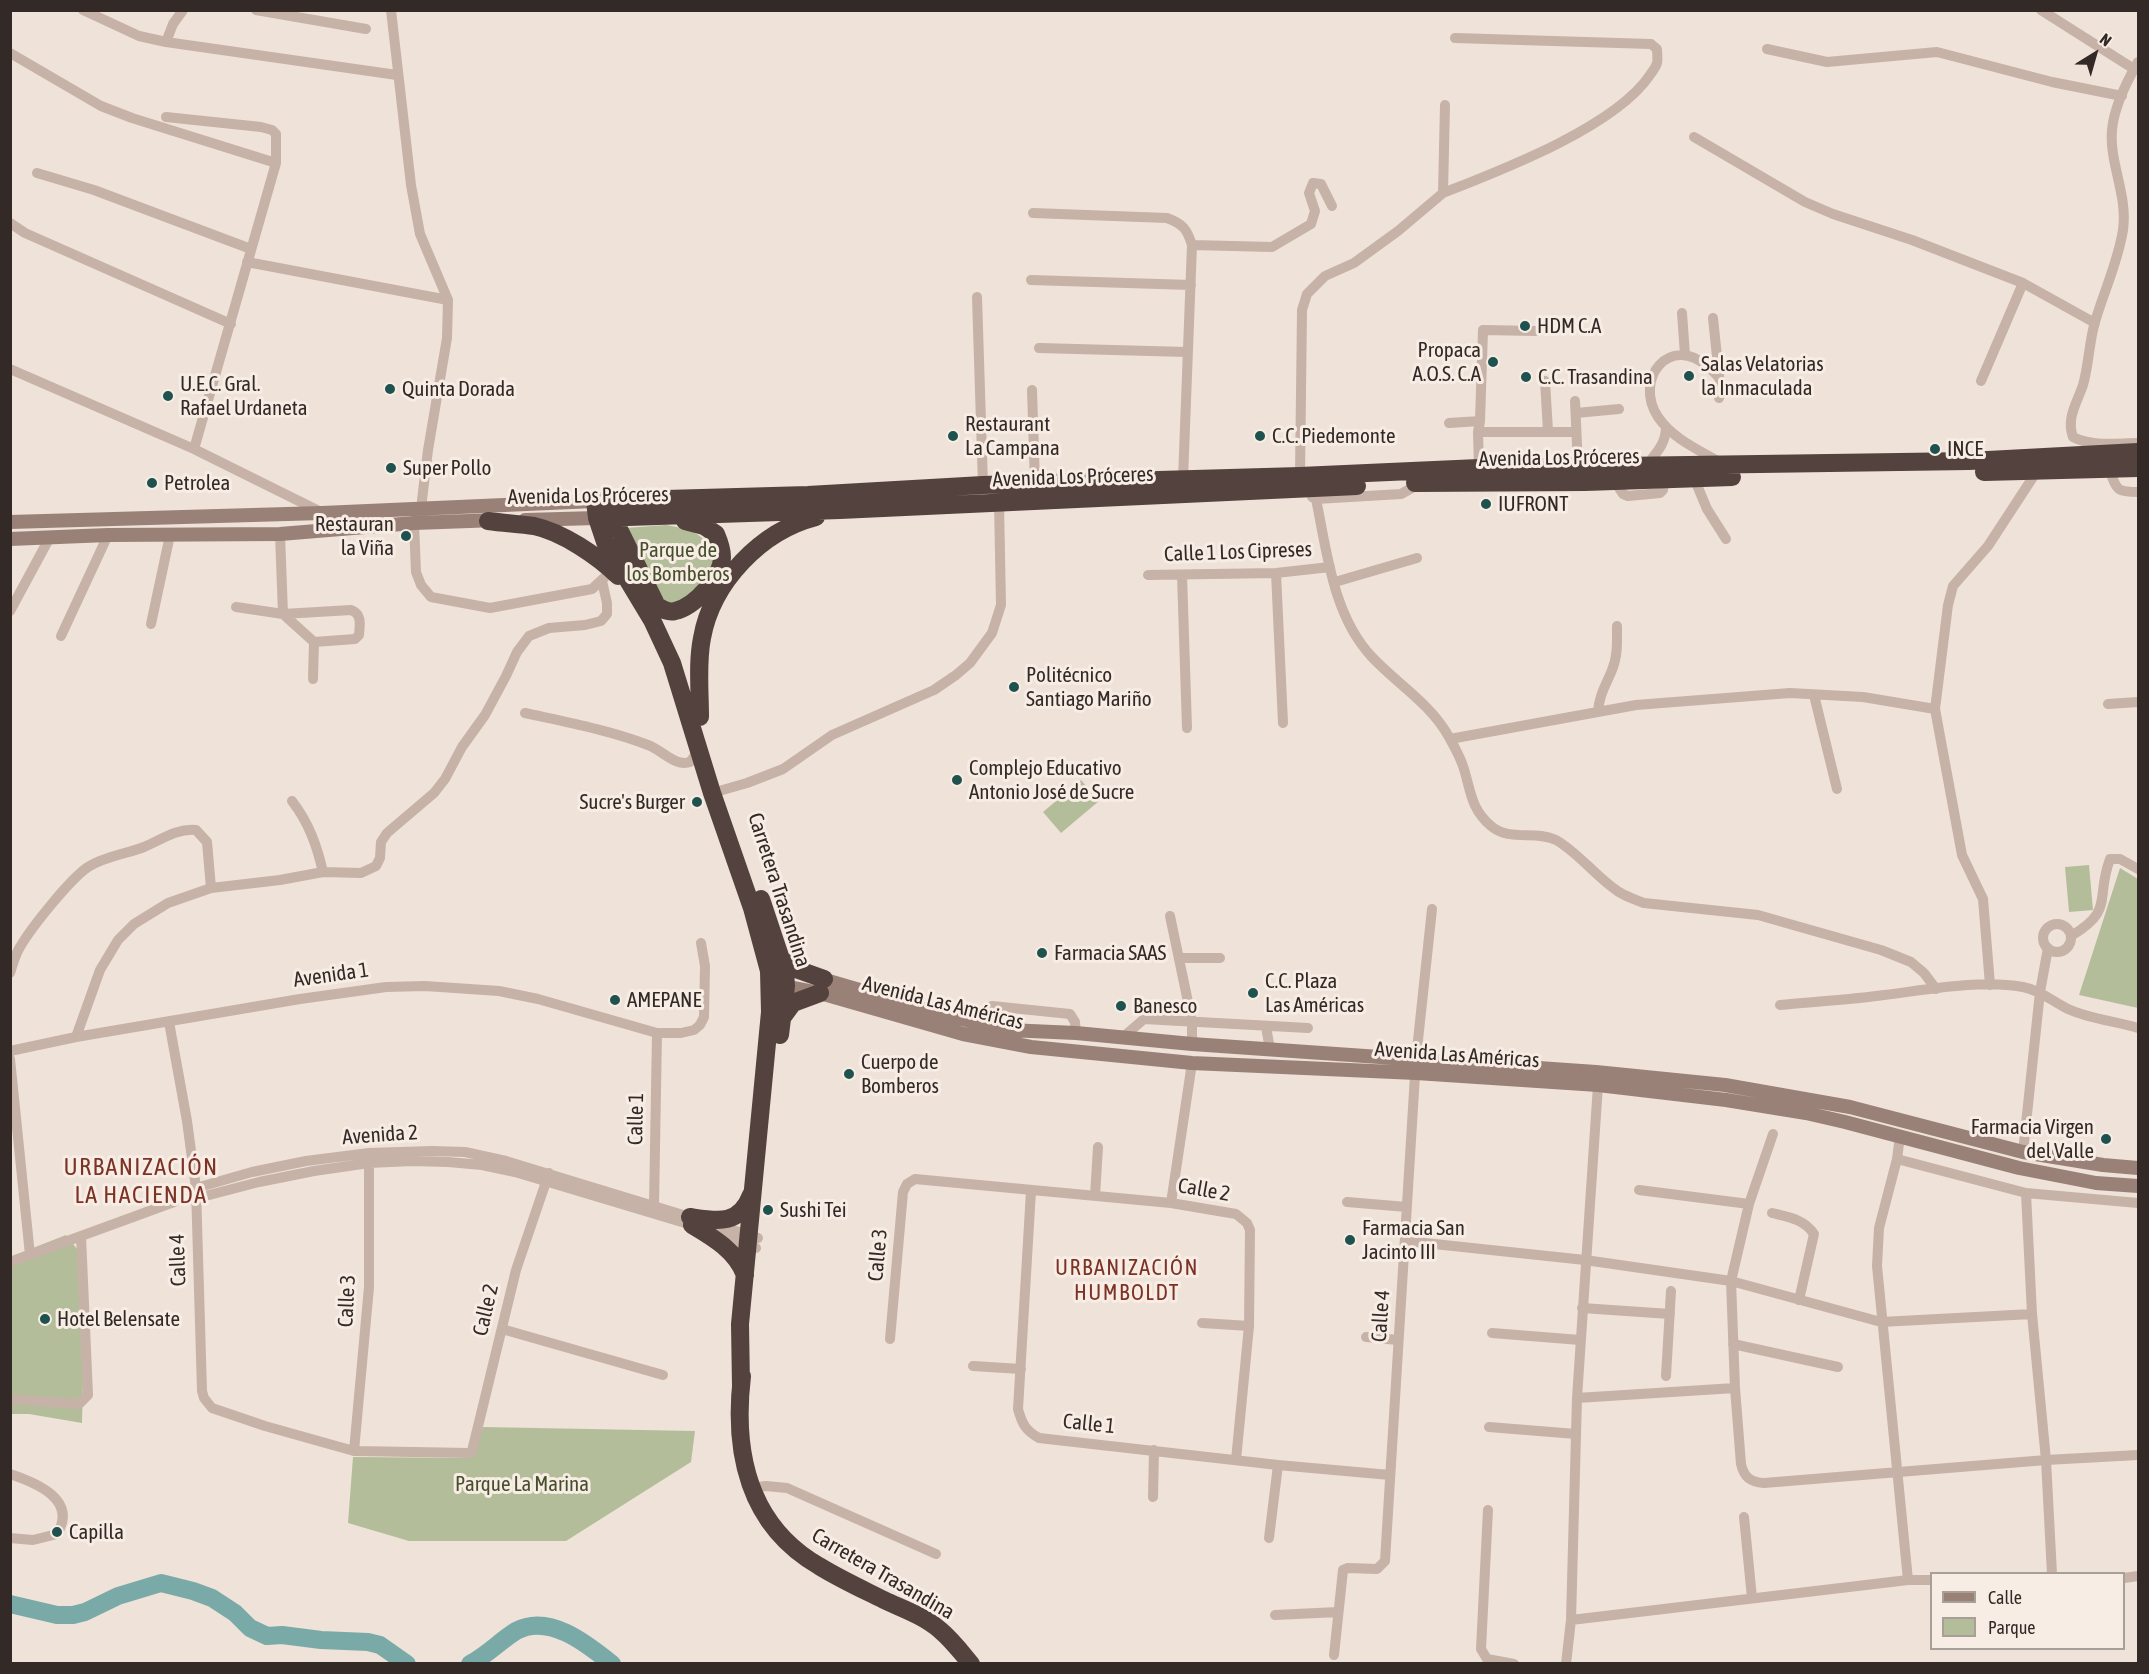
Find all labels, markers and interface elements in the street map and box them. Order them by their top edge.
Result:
north arrow [2065,24,2125,84]
text: N [2097,30,2115,50]
place label: HDM C.A [1537,313,1601,339]
marker: HDM C.A [1518,319,1532,333]
place label: Propaca A.O.S. C.A [1412,337,1481,387]
place label: Salas Velatorias la Inmaculada [1701,351,1824,401]
marker: Propaca A.O.S. C.A [1486,355,1500,369]
place label: C.C. Trasandina [1538,364,1653,390]
marker: Salas Velatorias la Inmaculada [1682,369,1696,383]
marker: C.C. Trasandina [1519,370,1533,384]
place label: U.E.C. Gral. Rafael Urdaneta [180,371,308,421]
place label: Quinta Dorada [402,376,515,402]
marker: Quinta Dorada [383,382,397,396]
marker: U.E.C. Gral. Rafael Urdaneta [161,389,175,403]
place label: Restaurant La Campana [965,411,1060,461]
place label: C.C. Piedemonte [1272,423,1395,449]
marker: Restaurant La Campana [946,429,960,443]
marker: C.C. Piedemonte [1253,429,1267,443]
place label: INCE [1947,436,1983,462]
marker: INCE [1928,442,1942,456]
street label: Avenida Los Próceres [1478,444,1640,472]
place label: Super Pollo [403,455,491,481]
marker: Super Pollo [384,461,398,475]
street label: Avenida Los Próceres [992,462,1154,492]
place label: Petrolea [164,470,230,496]
marker: Petrolea [145,476,159,490]
street label: Avenida Los Próceres [507,482,669,510]
place label: IUFRONT [1498,491,1568,517]
marker: IUFRONT [1479,497,1493,511]
place label: Restauran la Viña [315,511,394,561]
marker: Restauran la Viña [399,529,413,543]
park label: Parque de los Bomberos [626,537,730,587]
street label: Calle 1 Los Cipreses [1164,537,1312,567]
place label: Politécnico Santiago Mariño [1026,662,1152,712]
marker: Politécnico Santiago Mariño [1007,680,1021,694]
place label: Complejo Educativo Antonio José de Sucre [969,755,1134,805]
marker: Complejo Educativo Antonio José de Sucre [950,773,964,787]
place label: Sucre's Burger [579,789,685,815]
marker: Sucre's Burger [690,795,704,809]
street label: Carretera Trasandina [742,810,816,970]
place label: Farmacia SAAS [1054,940,1166,966]
marker: Farmacia SAAS [1035,946,1049,960]
street label: Avenida 1 [292,957,370,993]
place label: C.C. Plaza Las Américas [1265,968,1364,1018]
street label: Avenida Las Américas [860,971,1026,1035]
marker: C.C. Plaza Las Américas [1246,986,1260,1000]
place label: AMEPANE [627,987,701,1013]
marker: AMEPANE [608,993,622,1007]
place label: Banesco [1133,993,1197,1019]
marker: Banesco [1114,999,1128,1013]
street label: Avenida Las Américas [1374,1037,1540,1073]
place label: Cuerpo de Bomberos [861,1049,939,1099]
marker: Cuerpo de Bomberos [842,1067,856,1081]
street label: Calle 1 [623,1093,649,1145]
place label: Farmacia Virgen del Valle [1971,1114,2094,1164]
street label: Avenida 2 [341,1120,419,1150]
marker: Farmacia Virgen del Valle [2099,1132,2113,1146]
district label: URBANIZACIÓN LA HACIENDA [63,1153,219,1209]
street label: Calle 2 [1176,1173,1232,1207]
place label: Sushi Tei [780,1197,847,1223]
marker: Sushi Tei [761,1203,775,1217]
place label: Farmacia San Jacinto III [1362,1215,1465,1265]
street label: Calle 3 [863,1228,893,1282]
street label: Calle 4 [164,1233,192,1287]
marker: Farmacia San Jacinto III [1343,1233,1357,1247]
district label: URBANIZACIÓN HUMBOLDT [1055,1255,1199,1306]
street label: Calle 3 [333,1274,361,1328]
street label: Calle 2 [468,1282,504,1338]
street label: Calle 4 [1367,1289,1395,1343]
place label: Hotel Belensate [57,1306,180,1332]
marker: Hotel Belensate [38,1312,52,1326]
street label: Calle 1 [1062,1409,1116,1439]
park label: Parque La Marina [455,1471,589,1497]
place label: Capilla [69,1519,124,1545]
street label: Carretera Trasandina [807,1523,959,1625]
marker: Capilla [50,1525,64,1539]
legend [1930,1572,2125,1650]
text: Calle [1988,1587,2022,1608]
text: Parque [1988,1617,2036,1638]

